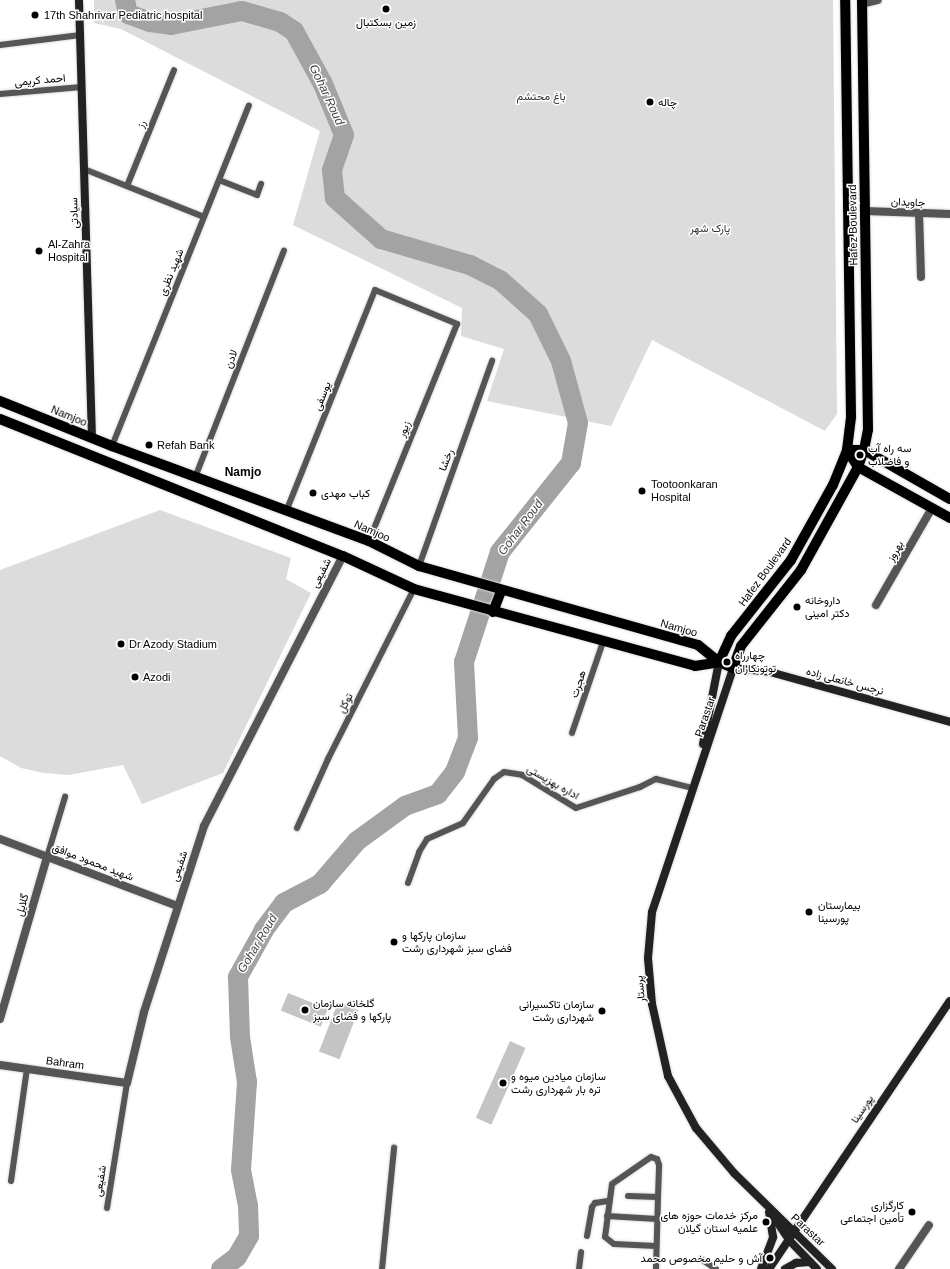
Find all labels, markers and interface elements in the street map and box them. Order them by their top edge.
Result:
marker: زمین بسکتبال [381,4,391,14]
place label: 17th Shahrivar Pediatric hospital [44,8,202,22]
marker: 17th Shahrivar Pediatric hospital [29,9,41,21]
place label: زمین بسکتبال [356,15,416,29]
water label: Gohar Roud [306,62,346,128]
street label: احمد کریمی [14,71,66,89]
park label: باغ محتشم [516,89,566,103]
place label: چاله [658,95,677,109]
marker: چاله [645,97,655,107]
street label: رز [134,118,148,130]
street label: Hafez Boulevard [846,184,860,266]
street label: جاویدان [891,195,925,209]
street label: سیادتی [67,197,81,229]
park label: پارک شهر [690,221,730,235]
place label: Al-Zahra Hospital [48,238,90,264]
marker: Al-Zahra Hospital [33,245,45,257]
street label: شهید نظری [156,247,186,297]
street label: لادن [221,348,241,370]
street label: یوسفی [310,380,334,412]
street label: Namjoo [49,403,89,429]
street label: زیور [395,419,413,439]
place label: Refah Bank [157,438,214,452]
marker: Refah Bank [144,440,154,450]
place label: سه راه آب و فاضلاب [868,442,911,468]
street label: رخشا [436,447,456,473]
marker: سه راه آب و فاضلاب [855,450,865,460]
district label: Namjo [225,466,261,480]
place label: Tootoonkaran Hospital [651,478,718,504]
marker: Tootoonkaran Hospital [636,485,648,497]
place label: کباب مهدی [321,486,370,500]
marker: کباب مهدی [308,488,318,498]
water label: Gohar Roud [496,498,546,558]
street label: Namjoo [352,517,392,545]
street label: Hafez Boulevard [736,535,794,609]
street label: بهروز [884,538,906,564]
street label: شفیعی [308,556,334,590]
place label: داروخانه دکتر امینی [805,594,850,620]
marker: داروخانه دکتر امینی [792,602,802,612]
street label: Namjoo [659,616,699,640]
place label: Dr Azody Stadium [129,637,218,651]
marker: Dr Azody Stadium [116,639,126,649]
place label: چهارراه توتونکاران [735,649,776,675]
marker: چهارراه توتونکاران [722,657,732,667]
street label: نرجس خانعلی زاده [805,664,885,698]
street label: هجرت [567,669,589,699]
place label: Azodi [143,670,171,684]
marker: Azodi [130,672,140,682]
street label: توکل [334,691,356,715]
street label: Parastar [692,695,718,739]
street label: اداره بهزیستی [524,762,582,802]
street label: شهید محمود موافق [51,840,135,884]
street label: شفیعی [168,849,190,883]
street label: گلایل [13,892,31,918]
place label: بیمارستان پورسینا [818,899,861,925]
marker: بیمارستان پورسینا [803,906,815,918]
water label: Gohar Roud [235,912,281,976]
place label: سازمان پارکها و فضای سبز شهرداری رشت [402,929,512,955]
marker: سازمان پارکها و فضای سبز شهرداری رشت [389,937,399,947]
street label: پرستار [632,975,648,1003]
place label: گلخانه سازمان پارکها و فضای سبز [313,997,391,1023]
place label: سازمان تاکسیرانی شهرداری رشت [519,998,594,1024]
marker: گلخانه سازمان پارکها و فضای سبز [300,1005,310,1015]
marker: سازمان تاکسیرانی شهرداری رشت [597,1006,607,1016]
street label: Bahram [45,1054,85,1072]
place label: سازمان میادین میوه و تره بار شهرداری رشت [511,1070,606,1096]
marker: سازمان میادین میوه و تره بار شهرداری رشت [498,1078,508,1088]
street label: پورسینا [848,1092,876,1126]
street label: شفیعی [91,1164,109,1198]
place label: کارگزاری تأمین اجتماعی [840,1199,904,1225]
marker: کارگزاری تأمین اجتماعی [907,1207,917,1217]
place label: مرکز خدمات حوزه های علمیه استان گیلان [660,1209,758,1235]
street label: Parastar [788,1211,828,1249]
marker: مرکز خدمات حوزه های علمیه استان گیلان [761,1217,771,1227]
place label: آش و حلیم مخصوص محمد [641,1251,762,1265]
marker: آش و حلیم مخصوص محمد [765,1253,775,1263]

